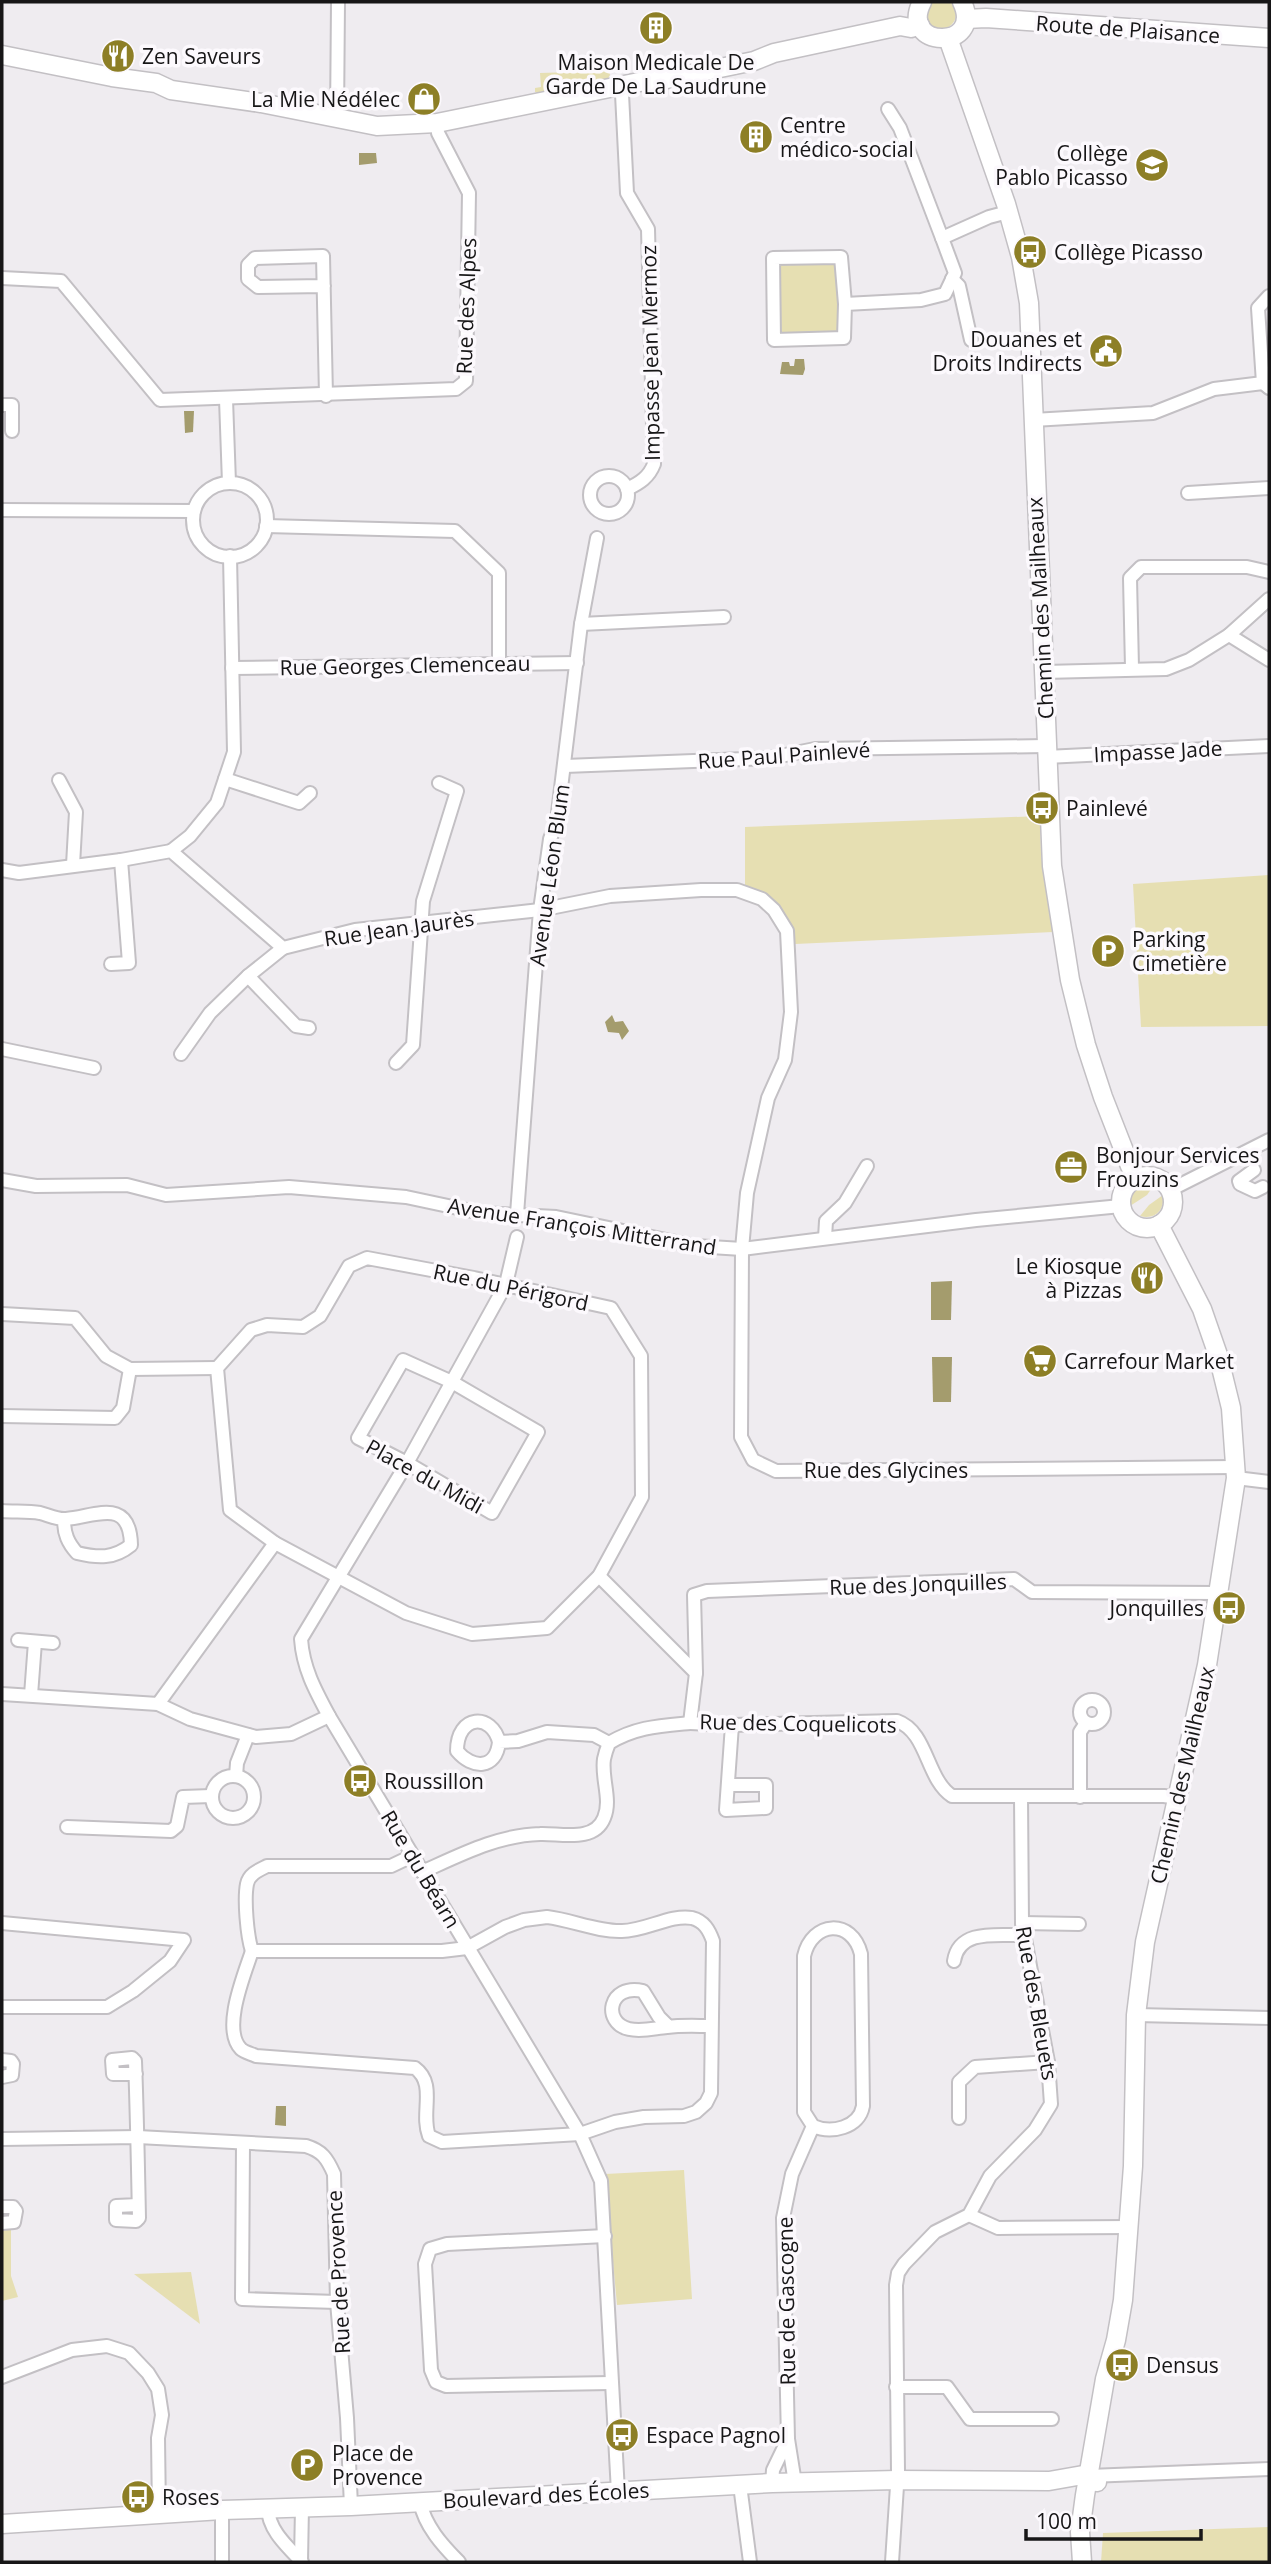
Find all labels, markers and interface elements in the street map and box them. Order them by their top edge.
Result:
building icon: Maison Medicale De Garde De La Saudrune [637,9,675,47]
street label: Route de Plaisance [1035,9,1221,49]
restaurant icon: Zen Saveurs [99,37,137,75]
place label: Zen Saveurs [142,42,261,70]
place label: Maison Medicale De Garde De La Saudrune [545,48,767,100]
shop icon: La Mie Nédélec [405,80,443,118]
place label: La Mie Nédélec [251,85,400,113]
place label: Centre médico-social [780,111,914,163]
building icon: Centre médico-social [737,118,775,156]
place label: Collège Pablo Picasso [995,139,1128,191]
school or university icon: Collège Pablo Picasso [1133,146,1171,184]
bus stop icon: Collège Picasso [1011,233,1049,271]
street label: Rue des Alpes [450,237,482,375]
place label: Collège Picasso [1054,238,1203,266]
street label: Impasse Jean Mermoz [634,245,666,461]
place label: Douanes et Droits Indirects [932,325,1082,377]
public building icon: Douanes et Droits Indirects [1087,332,1125,370]
street label: Chemin des Mailheaux [1020,496,1060,720]
street label: Rue Georges Clemenceau [279,649,531,681]
street label: Impasse Jade [1093,734,1223,768]
street label: Rue Paul Painlevé [697,735,871,775]
street label: Avenue Léon Blum [522,782,576,968]
bus stop icon: Painlevé [1023,789,1061,827]
place label: Painlevé [1066,794,1148,822]
street label: Rue Jean Jaurès [322,904,476,952]
place label: Parking Cimetière [1132,925,1227,977]
parking icon: Parking Cimetière [1089,932,1127,970]
place label: Bonjour Services Frouzins [1096,1141,1259,1193]
office icon: Bonjour Services Frouzins [1052,1148,1090,1186]
street label: Avenue François Mitterrand [446,1191,718,1261]
place label: Le Kiosque à Pizzas [1015,1252,1122,1304]
street label: Rue du Périgord [431,1257,591,1317]
restaurant icon: Le Kiosque à Pizzas [1128,1259,1166,1297]
supermarket icon: Carrefour Market [1021,1342,1059,1380]
place label: Carrefour Market [1064,1347,1234,1375]
street label: Place du Midi [361,1432,489,1520]
street label: Rue des Glycines [804,1456,968,1484]
street label: Rue des Jonquilles [829,1567,1007,1601]
bus stop icon: Jonquilles [1210,1589,1248,1627]
place label: Jonquilles [1107,1594,1204,1622]
street label: Chemin des Mailheaux [1143,1663,1221,1887]
street label: Rue des Coquelicots [699,1707,897,1739]
bus stop icon: Roussillon [341,1762,379,1800]
place label: Roussillon [384,1767,484,1795]
street label: Rue du Béarn [375,1805,467,1933]
street label: Rue des Bleuets [1010,1924,1064,2082]
street label: Rue de Provence [320,2189,356,2355]
street label: Rue de Gascogne [771,2216,801,2386]
bus stop icon: Densus [1103,2346,1141,2384]
place label: Densus [1146,2351,1219,2379]
bus stop icon: Espace Pagnol [603,2416,641,2454]
place label: Espace Pagnol [646,2421,786,2449]
place label: Place de Provence [332,2439,423,2491]
parking icon: Place de Provence [288,2446,326,2484]
street label: Boulevard des Écoles [442,2476,650,2514]
bus stop icon: Roses [119,2478,157,2516]
place label: Roses [162,2483,219,2511]
scale bar [1026,2498,1201,2542]
text: 100 m [1036,2507,1097,2535]

